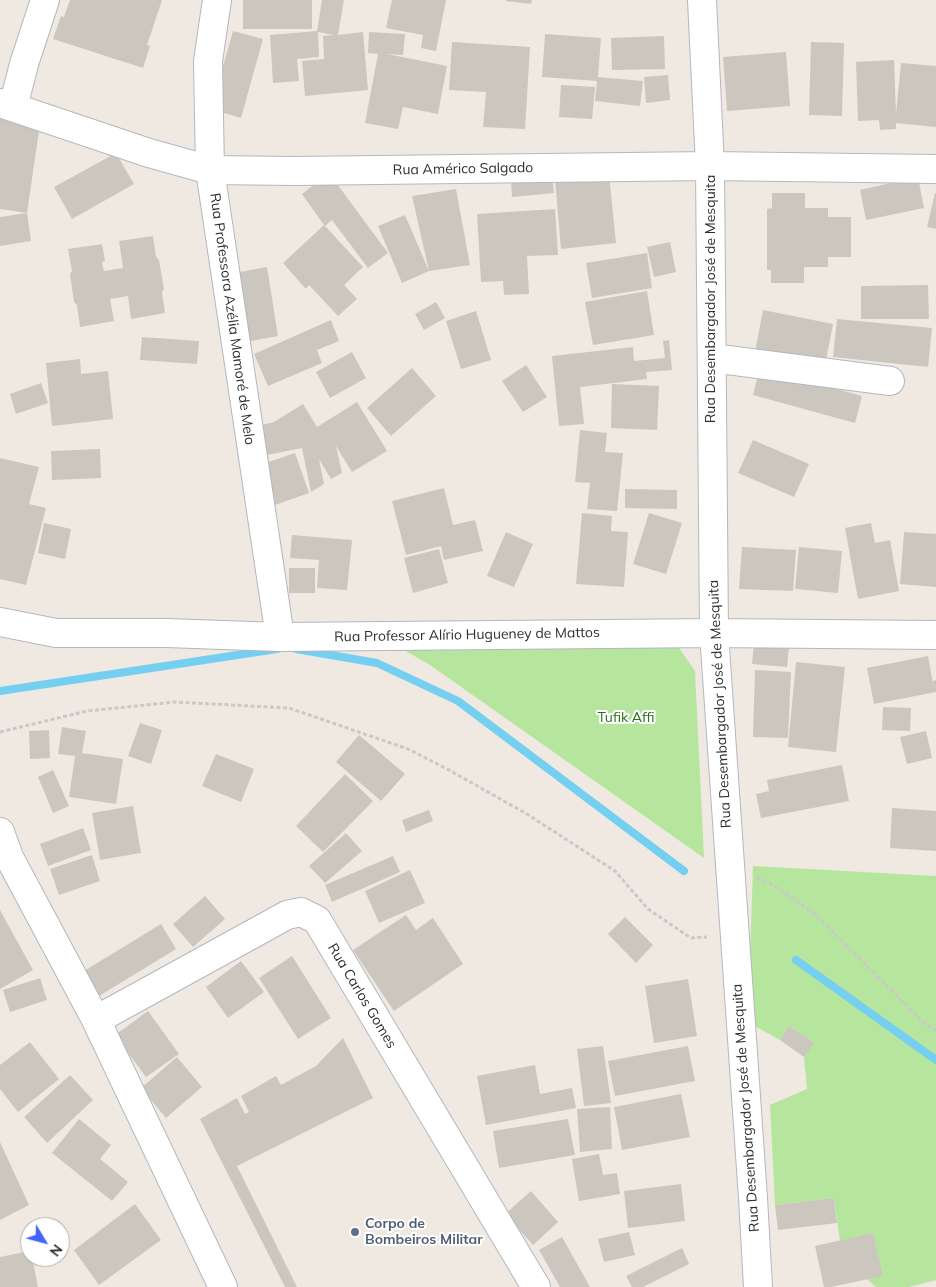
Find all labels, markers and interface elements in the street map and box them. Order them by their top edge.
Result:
street label: Rua Américo Salgado [393,159,533,179]
street label: Rua Desembargador José de Mesquita [703,175,719,423]
street label: Rua Professora Azélia Mamoré de Melo [206,192,258,446]
street label: Rua Desembargador José de Mesquita [705,579,735,829]
street label: Rua Professor Alírio Hugueney de Mattos [334,624,600,646]
park label: Tufik Affi [597,710,655,726]
street label: Rua Carlos Gomes [324,940,400,1052]
street label: Rua Desembargador José de Mesquita [729,983,763,1233]
place label: Corpo de Bombeiros Militar [365,1216,483,1248]
north arrow [20,1217,70,1267]
marker: Corpo de Bombeiros Militar [349,1226,361,1238]
text: N [46,1241,67,1260]

